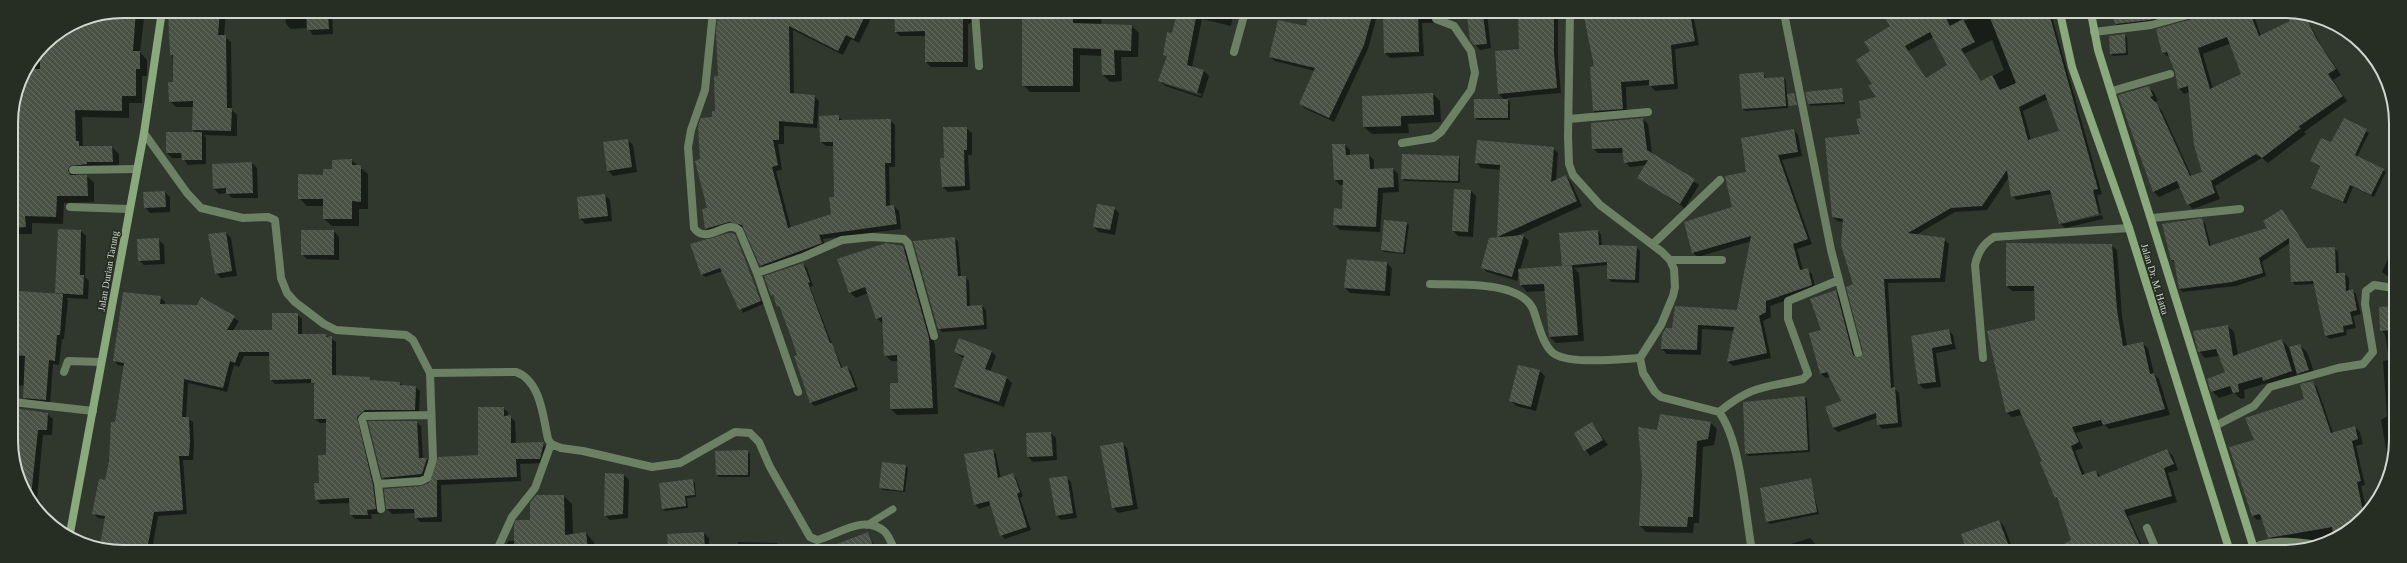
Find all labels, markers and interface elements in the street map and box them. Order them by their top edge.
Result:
street label: Jalan Durian Tarung [96,230,120,312]
street label: Jalan Dr. M. Hatta [2139,242,2171,316]

